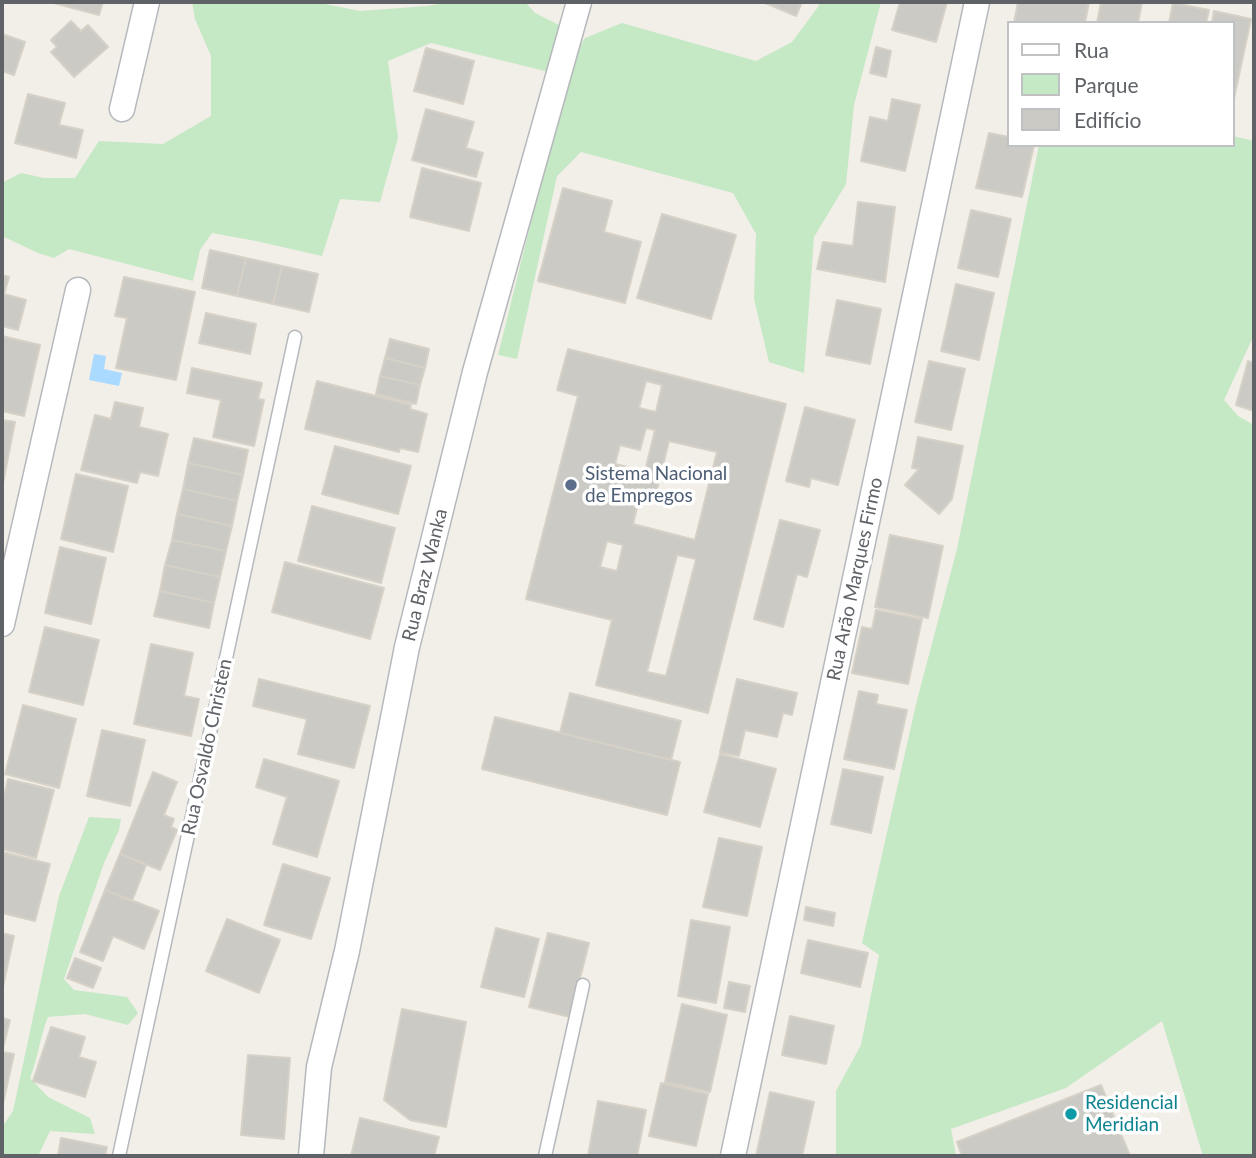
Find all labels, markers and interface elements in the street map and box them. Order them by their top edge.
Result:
legend [1007,21,1235,147]
text: Rua [1074,37,1109,62]
text: Parque [1074,72,1139,97]
text: Edifício [1074,107,1141,132]
place label: Sistema Nacional de Empregos [585,463,727,507]
street label: Rua Arão Marques Firmo [822,475,888,683]
marker: Sistema Nacional de Empregos [563,477,579,493]
street label: Rua Braz Wanka [398,506,452,644]
street label: Rua Osvaldo Christen [177,657,237,837]
place label: Residencial Meridian [1085,1092,1178,1136]
marker: Residencial Meridian [1063,1106,1079,1122]

